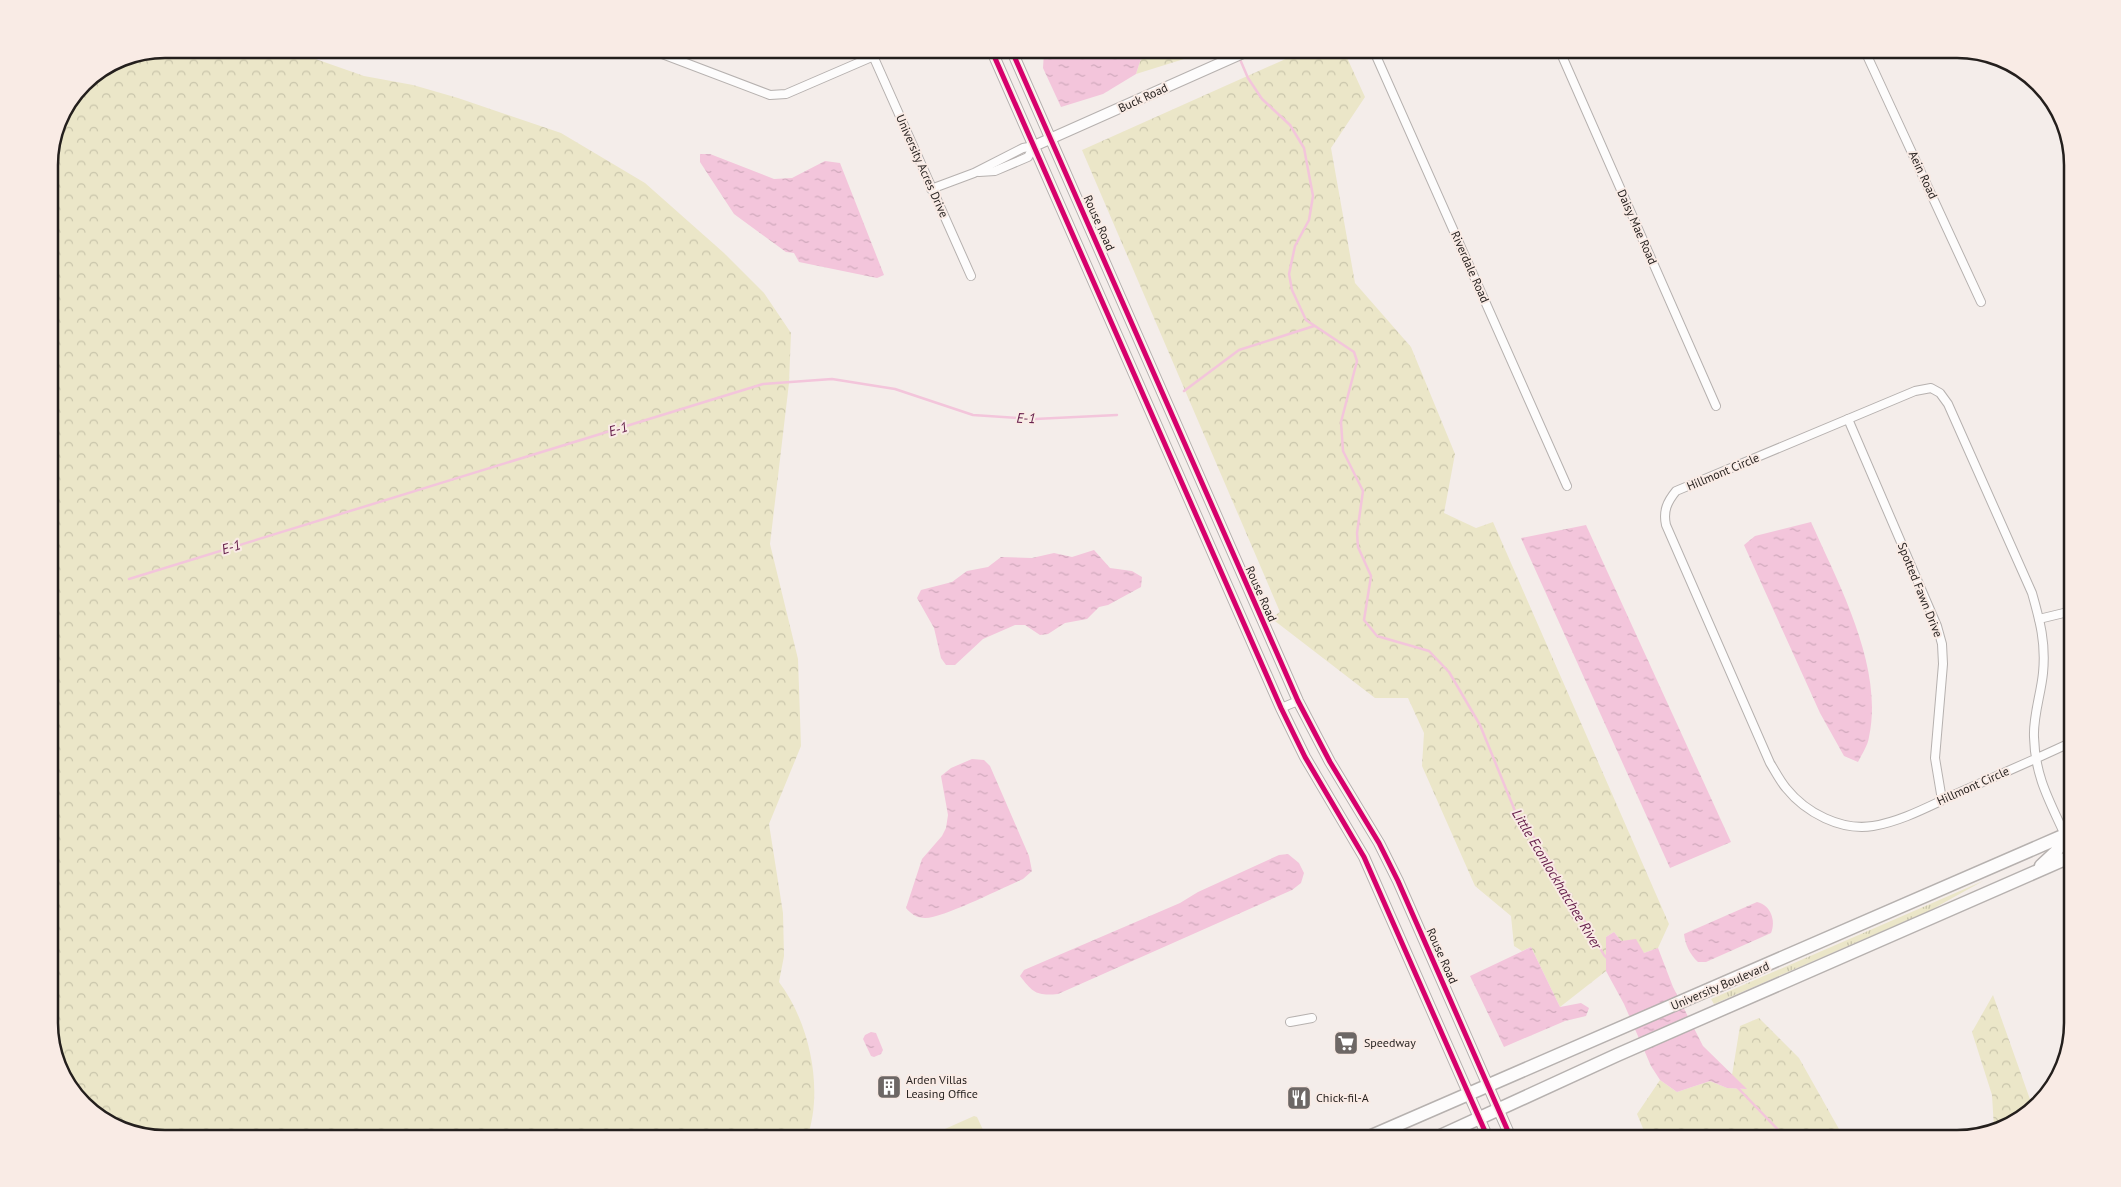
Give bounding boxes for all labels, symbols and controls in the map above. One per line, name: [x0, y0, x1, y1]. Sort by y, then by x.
street label: Buck Road: [1116, 80, 1170, 116]
street label: University Acres Drive: [893, 112, 952, 220]
street label: Aein Road: [1906, 148, 1941, 201]
street label: Daisy Mae Road: [1614, 187, 1661, 267]
street label: Rouse Road: [1081, 193, 1118, 253]
street label: Riverdale Road: [1448, 229, 1493, 305]
water label: E-1: [1016, 409, 1036, 427]
water label: E-1: [606, 418, 630, 440]
street label: Hillmont Circle: [1684, 450, 1761, 494]
water label: E-1: [219, 536, 243, 558]
street label: Spotted Fawn Drive: [1895, 540, 1946, 639]
street label: Rouse Road: [1243, 564, 1280, 624]
street label: Hillmont Circle: [1934, 763, 2011, 808]
water label: Little Econlockhatchee River: [1508, 806, 1607, 953]
street label: Rouse Road: [1424, 926, 1461, 986]
street label: University Boulevard: [1668, 958, 1771, 1013]
supermarket icon: Speedway: [1333, 1030, 1359, 1056]
place label: Speedway: [1364, 1035, 1416, 1050]
place label: Arden Villas Leasing Office: [906, 1072, 978, 1101]
building icon: Arden Villas Leasing Office: [876, 1074, 902, 1100]
restaurant icon: Chick-fil-A: [1286, 1085, 1312, 1111]
place label: Chick-fil-A: [1316, 1090, 1369, 1105]

